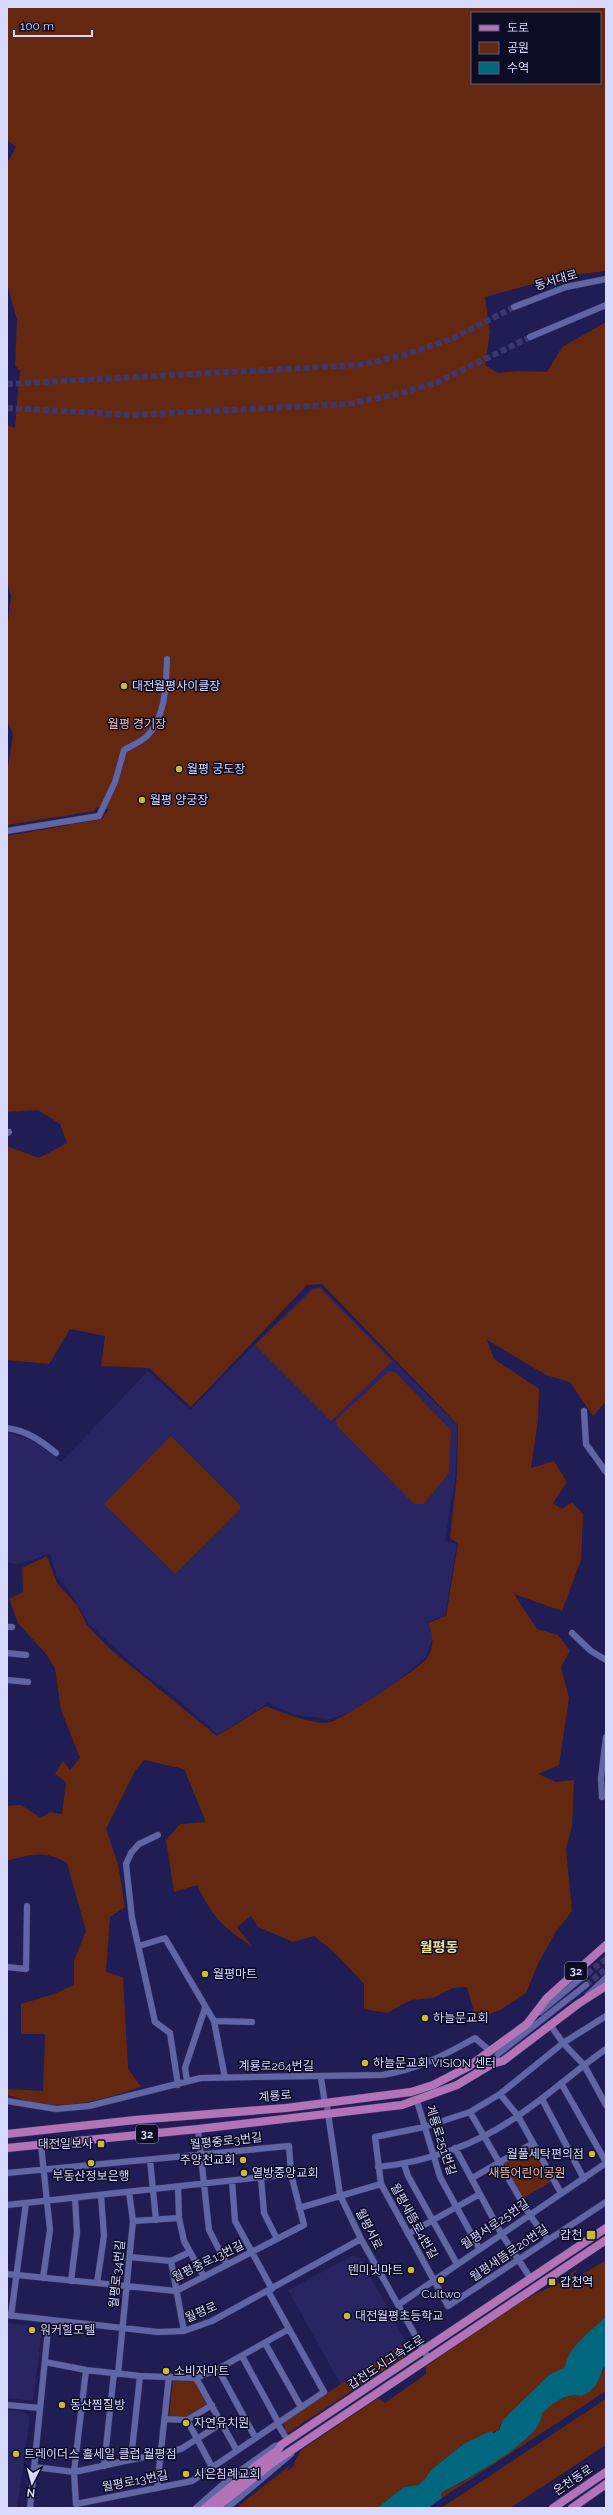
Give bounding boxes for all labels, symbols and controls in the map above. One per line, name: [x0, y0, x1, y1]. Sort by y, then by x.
scale bar: [14, 12, 92, 38]
legend: [471, 12, 601, 84]
text: 100 m: [20, 19, 54, 33]
text: 도로: [507, 21, 529, 35]
text: 공원: [507, 41, 529, 55]
text: 수역: [507, 61, 529, 75]
street label: 동서대로: [533, 267, 579, 293]
place label: 대전월평사이클장: [132, 679, 220, 693]
marker: 대전월평사이클장: [119, 681, 129, 691]
park label: 월평 경기장: [108, 717, 166, 731]
place label: 월평 궁도장: [187, 762, 245, 776]
marker: 월평 궁도장: [174, 764, 184, 774]
place label: 월평 양궁장: [150, 793, 208, 807]
marker: 월평 양궁장: [137, 795, 147, 805]
district label: 월평동: [420, 1939, 458, 1955]
road number: 32: [565, 1962, 587, 1980]
place label: 월평마트: [213, 1967, 257, 1981]
marker: 월평마트: [200, 1969, 210, 1979]
place label: 하늘문교회: [433, 2011, 488, 2025]
marker: 하늘문교회: [420, 2013, 430, 2023]
place label: 하늘문교회 VISION 센터: [373, 2056, 496, 2070]
marker: 하늘문교회 VISION 센터: [360, 2058, 370, 2068]
street label: 계룡로264번길: [238, 2059, 314, 2073]
street label: 계룡로: [258, 2088, 292, 2104]
street label: 계룡로251번길: [423, 2103, 459, 2177]
road number: 32: [136, 2125, 158, 2143]
street label: 월평중로3번길: [189, 2130, 263, 2152]
place label: 대전일보사: [38, 2137, 93, 2151]
marker: 대전일보사: [96, 2139, 106, 2149]
place label: 월풀세탁편의점: [507, 2147, 584, 2161]
marker: 월풀세탁편의점: [587, 2149, 597, 2159]
place label: 주양천교회: [180, 2153, 235, 2167]
marker: 주양천교회: [238, 2155, 248, 2165]
marker: 부동산정보은행: [86, 2158, 96, 2168]
place label: 열방중앙교회: [252, 2166, 318, 2180]
park label: 새뜸어린이공원: [488, 2166, 566, 2180]
marker: 열방중앙교회: [239, 2168, 249, 2178]
place label: 부동산정보은행: [52, 2169, 130, 2183]
street label: 월평새뜸로4번길: [388, 2181, 440, 2261]
street label: 월평서로25번길: [458, 2196, 532, 2252]
street label: 월평서로: [353, 2206, 385, 2252]
street label: 월평새뜸로20번길: [467, 2222, 551, 2284]
place label: 갑천: [560, 2228, 582, 2242]
marker: 갑천: [585, 2229, 597, 2241]
street label: 월평중로13번길: [170, 2238, 246, 2284]
street label: 월평로34번길: [106, 2239, 128, 2309]
place label: 텐미닛마트: [348, 2263, 403, 2277]
marker: 텐미닛마트: [406, 2265, 416, 2275]
marker: Cultwo: [436, 2275, 446, 2285]
place label: 갑천역: [560, 2275, 593, 2289]
marker: 갑천역: [547, 2277, 557, 2287]
place label: Cultwo: [421, 2287, 461, 2301]
street label: 월평로: [183, 2299, 219, 2325]
place label: 대전월평초등학교: [355, 2309, 443, 2323]
marker: 대전월평초등학교: [342, 2311, 352, 2321]
place label: 워커힐모텔: [40, 2323, 95, 2337]
marker: 워커힐모텔: [27, 2325, 37, 2335]
street label: 갑천도시고속도로: [345, 2332, 427, 2392]
place label: 소비자마트: [174, 2364, 229, 2378]
marker: 소비자마트: [161, 2366, 171, 2376]
place label: 동산찜질방: [70, 2398, 125, 2412]
marker: 동산찜질방: [57, 2400, 67, 2410]
place label: 자연유치원: [194, 2416, 249, 2430]
marker: 자연유치원: [181, 2418, 191, 2428]
place label: 트레이더스 홀세일 클럽 월평점: [24, 2447, 177, 2461]
marker: 트레이더스 홀세일 클럽 월평점: [11, 2449, 21, 2459]
street label: 온천동로: [551, 2462, 595, 2498]
north arrow: [12, 2463, 52, 2503]
place label: 시은침례교회: [194, 2467, 260, 2481]
street label: 월평로13번길: [101, 2468, 169, 2494]
marker: 시은침례교회: [181, 2469, 191, 2479]
text: N: [26, 2486, 36, 2499]

